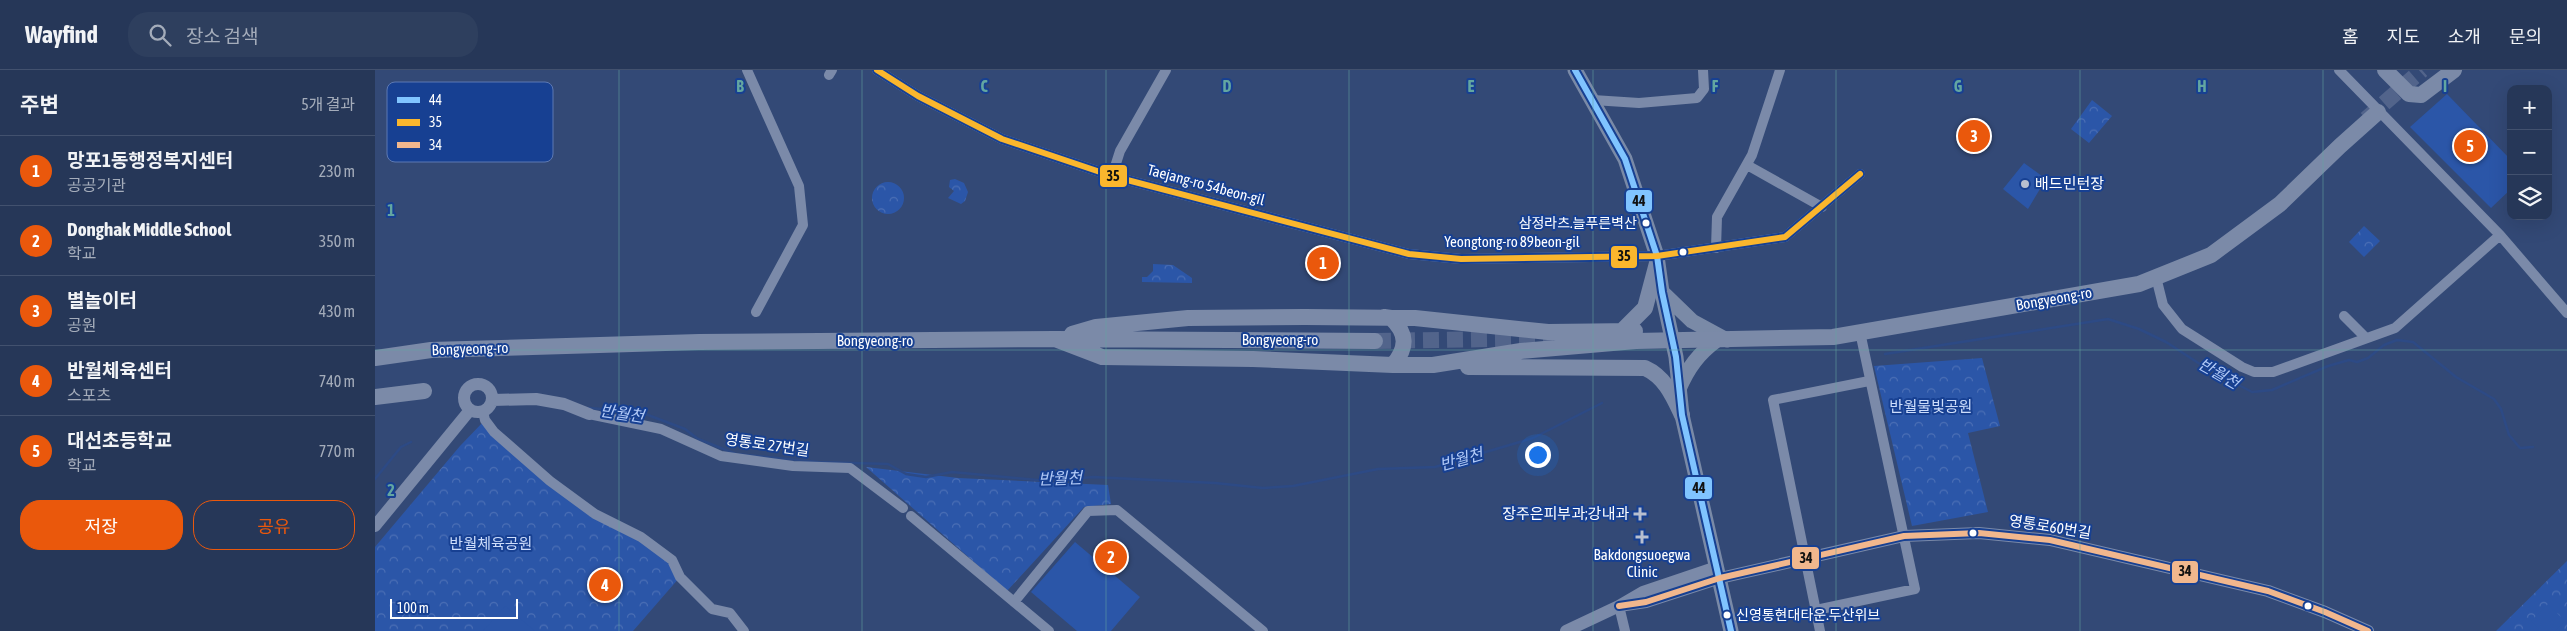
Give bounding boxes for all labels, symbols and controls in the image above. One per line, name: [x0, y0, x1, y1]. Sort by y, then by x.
search box: [128, 12, 478, 57]
text: Wayfind: [25, 21, 98, 48]
icon: search: [146, 21, 174, 49]
text: 장소 검색: [186, 25, 258, 47]
text: 홈: [2342, 26, 2359, 47]
text: 지도: [2387, 26, 2420, 47]
text: 소개: [2448, 26, 2481, 47]
text: 문의: [2509, 26, 2542, 47]
text: B: [736, 77, 744, 95]
text: C: [980, 77, 988, 95]
text: D: [1223, 77, 1232, 95]
text: E: [1468, 77, 1475, 95]
text: F: [1712, 77, 1719, 95]
text: G: [1954, 77, 1963, 95]
text: H: [2197, 77, 2207, 95]
text: I: [2443, 77, 2447, 95]
legend: [387, 82, 553, 162]
map controls: [2507, 85, 2552, 220]
button: +: [2507, 85, 2552, 130]
text: 주변: [20, 92, 59, 116]
text: 44: [429, 92, 443, 108]
text: 5개 결과: [301, 95, 355, 113]
text: 35: [429, 114, 442, 130]
pin: 3: [1958, 117, 1990, 155]
pin: 5: [2454, 127, 2486, 165]
button: −: [2507, 130, 2552, 175]
text: 34: [429, 137, 443, 153]
text: 망포1동행정복지센터: [67, 149, 233, 171]
street label: Taejang-ro 54beon-gil: [1146, 161, 1267, 208]
text: 1: [32, 162, 40, 180]
text: 230 m: [319, 162, 355, 180]
line badge: 35: [1099, 164, 1128, 188]
text: 35: [1106, 168, 1120, 184]
place label: 배드민턴장: [2035, 175, 2104, 192]
button: layers: [2507, 175, 2552, 220]
text: 공공기관: [67, 176, 126, 194]
marker: 배드민턴장: [2019, 178, 2031, 190]
line badge: 44: [1625, 189, 1653, 213]
text: 44: [1631, 193, 1646, 209]
text: 1: [387, 201, 395, 219]
place label: 삼정라츠.늘푸른벽산: [1519, 215, 1637, 231]
text: Donghak Middle School: [67, 218, 231, 240]
marker: 삼정라츠.늘푸른벽산: [1641, 218, 1651, 228]
text: 2: [32, 232, 40, 250]
text: 350 m: [319, 232, 355, 250]
street label: Yeongtong-ro 89beon-gil: [1444, 233, 1580, 250]
text: 학교: [67, 244, 96, 262]
pin: 1: [1307, 244, 1339, 282]
line badge: 35: [1610, 245, 1638, 269]
unlabelled marker: [1678, 247, 1688, 257]
text: 35: [1617, 248, 1631, 264]
street label: Bongyeong-ro: [2015, 283, 2093, 314]
text: 별놀이터: [67, 289, 137, 311]
text: 3: [32, 302, 40, 320]
text: 430 m: [319, 302, 355, 320]
text: 공원: [67, 316, 96, 334]
street label: Bongyeong-ro: [1242, 331, 1318, 348]
street label: Bongyeong-ro: [837, 332, 913, 349]
street label: Bongyeong-ro: [431, 339, 509, 358]
water label: 반월천: [2195, 354, 2245, 393]
text: 반월체육센터: [67, 359, 172, 381]
text: 4: [32, 372, 40, 390]
text: 740 m: [319, 372, 355, 390]
text: 스포츠: [67, 386, 111, 404]
park label: 반월물빛공원: [1890, 398, 1972, 415]
water label: 반월천: [599, 401, 647, 425]
text: 대선초등학교: [67, 429, 172, 451]
street label: 영통로 27번길: [724, 430, 810, 459]
text: 5: [32, 442, 40, 460]
text: 770 m: [319, 442, 355, 460]
your location: [1525, 442, 1551, 468]
water label: 반월천: [1437, 444, 1487, 474]
text: 학교: [67, 456, 96, 474]
water label: 반월천: [1038, 468, 1085, 488]
line badge: 44: [1684, 476, 1713, 500]
text: 44: [1691, 480, 1706, 496]
text: 2: [387, 481, 395, 499]
button: 저장: [20, 500, 183, 550]
button: 공유: [193, 500, 355, 550]
place label: 장주은피부과;강내과: [1502, 505, 1629, 522]
marker: 장주은피부과;강내과: [1633, 507, 1647, 521]
street label: 영통로60번길: [2008, 512, 2092, 541]
unlabelled marker: [1968, 528, 1978, 538]
marker: Bakdongsuoegwa Clinic: [1635, 530, 1649, 544]
park label: 반월체육공원: [450, 535, 532, 552]
pin: 2: [1095, 538, 1127, 576]
place label: Bakdongsuoegwa Clinic: [1594, 546, 1690, 580]
line badge: 34: [1791, 546, 1820, 570]
text: 34: [1799, 550, 1813, 566]
line badge: 34: [2171, 560, 2199, 584]
text: 34: [2178, 563, 2192, 579]
pin: 4: [589, 566, 621, 604]
scale bar: [390, 596, 517, 619]
text: 100 m: [397, 600, 429, 616]
unlabelled marker: [2303, 601, 2313, 611]
place label: 신영통현대타운.두산위브: [1736, 607, 1880, 623]
marker: 신영통현대타운.두산위브: [1722, 610, 1732, 620]

